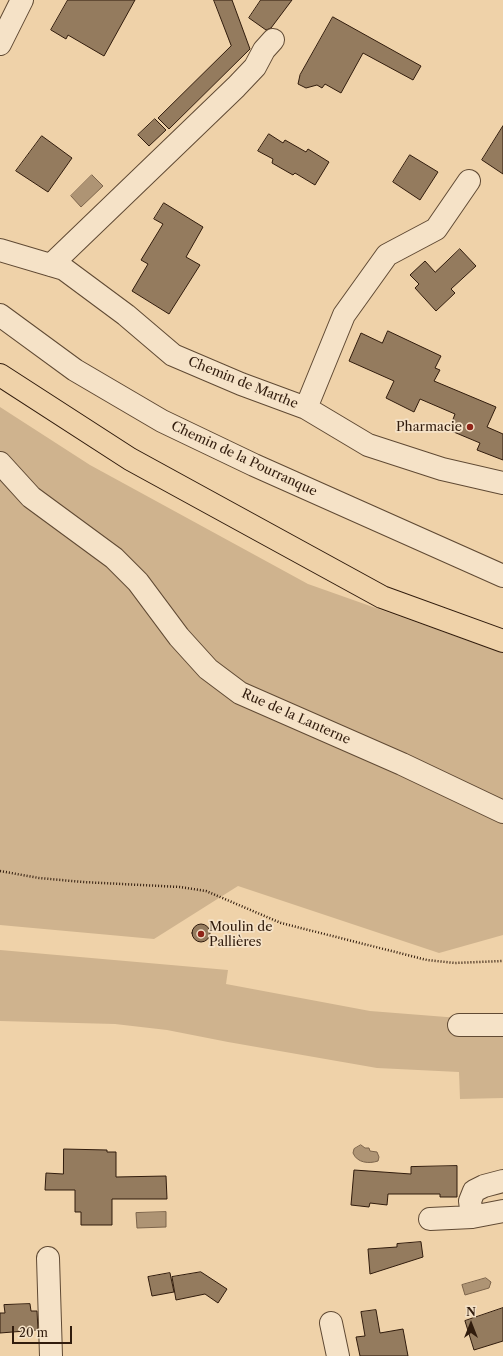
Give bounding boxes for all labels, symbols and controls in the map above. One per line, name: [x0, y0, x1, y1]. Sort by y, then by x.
street label: Chemin de Marthe: [186, 354, 300, 412]
street label: Chemin de la Pourranque: [169, 418, 319, 500]
place label: Pharmacie: [396, 419, 462, 435]
marker: Pharmacie: [465, 422, 475, 432]
street label: Rue de la Lanterne: [239, 686, 353, 748]
place label: Moulin de Pallières: [209, 919, 272, 950]
marker: Moulin de Pallières: [196, 929, 206, 939]
north arrow: [451, 1304, 491, 1344]
text: N: [466, 1305, 476, 1319]
scale bar: [14, 1318, 74, 1344]
text: 20 m: [19, 1325, 48, 1340]

